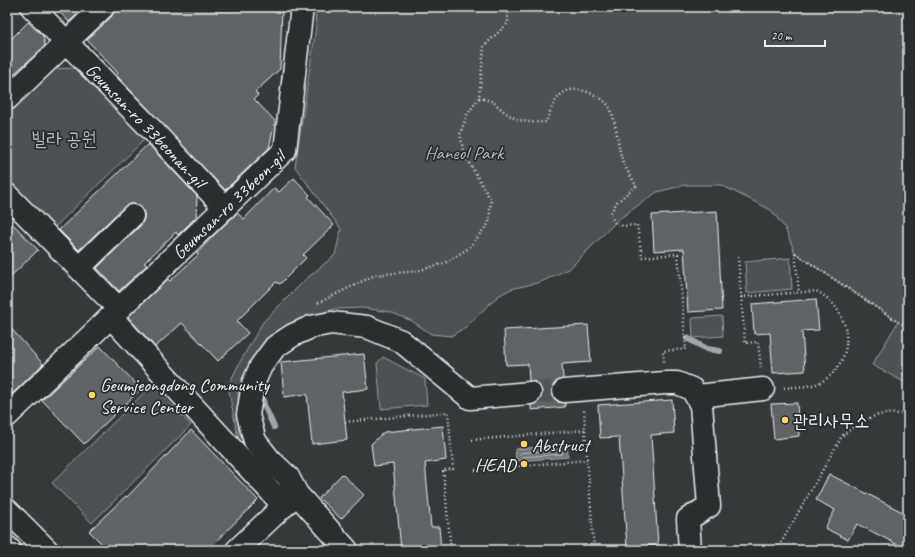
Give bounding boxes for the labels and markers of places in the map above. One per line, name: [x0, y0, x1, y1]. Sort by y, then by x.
place label: Geumjeongdong Community Service Center: [100, 373, 271, 419]
marker: Geumjeongdong Community Service Center: [87, 390, 97, 400]
place label: 관리사무소: [793, 409, 869, 433]
marker: 관리사무소: [780, 415, 790, 425]
place label: Abstruct: [532, 433, 592, 457]
marker: Abstruct: [519, 439, 529, 449]
place label: HEAD: [475, 453, 518, 477]
marker: HEAD: [519, 459, 529, 469]

